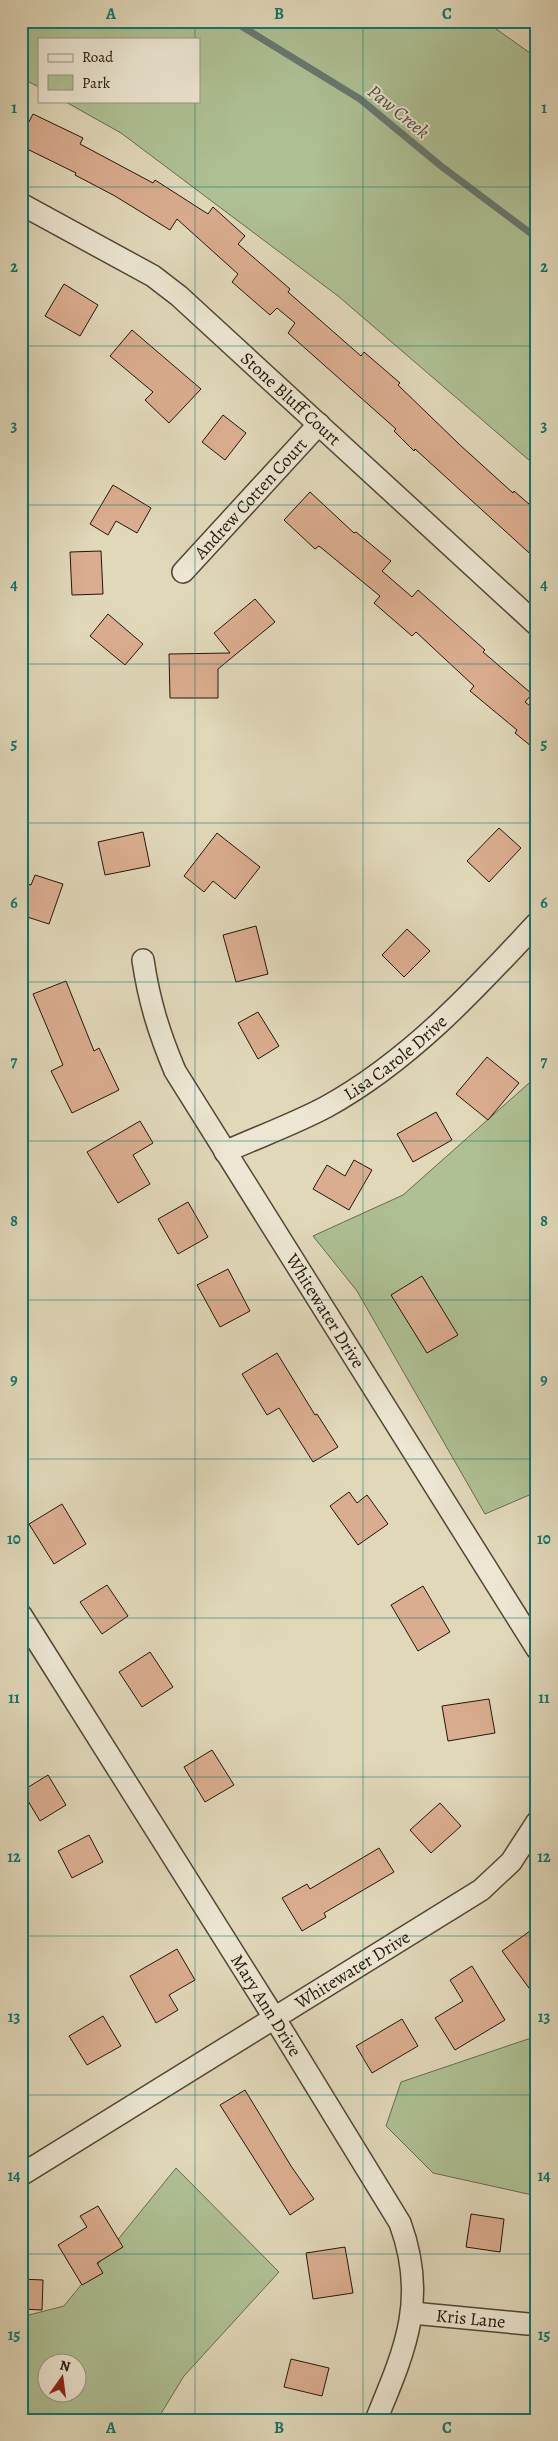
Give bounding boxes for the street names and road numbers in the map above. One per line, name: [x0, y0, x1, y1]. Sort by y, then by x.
street label: Stone Bluff Court: [235, 346, 346, 451]
street label: Andrew Cotten Court: [188, 433, 313, 565]
street label: Lisa Carole Drive: [339, 1010, 452, 1106]
street label: Whitewater Drive: [280, 1248, 370, 1373]
street label: Whitewater Drive: [290, 1925, 415, 2015]
street label: Mary Ann Drive: [225, 1950, 307, 2061]
street label: Kris Lane: [435, 2303, 507, 2334]

